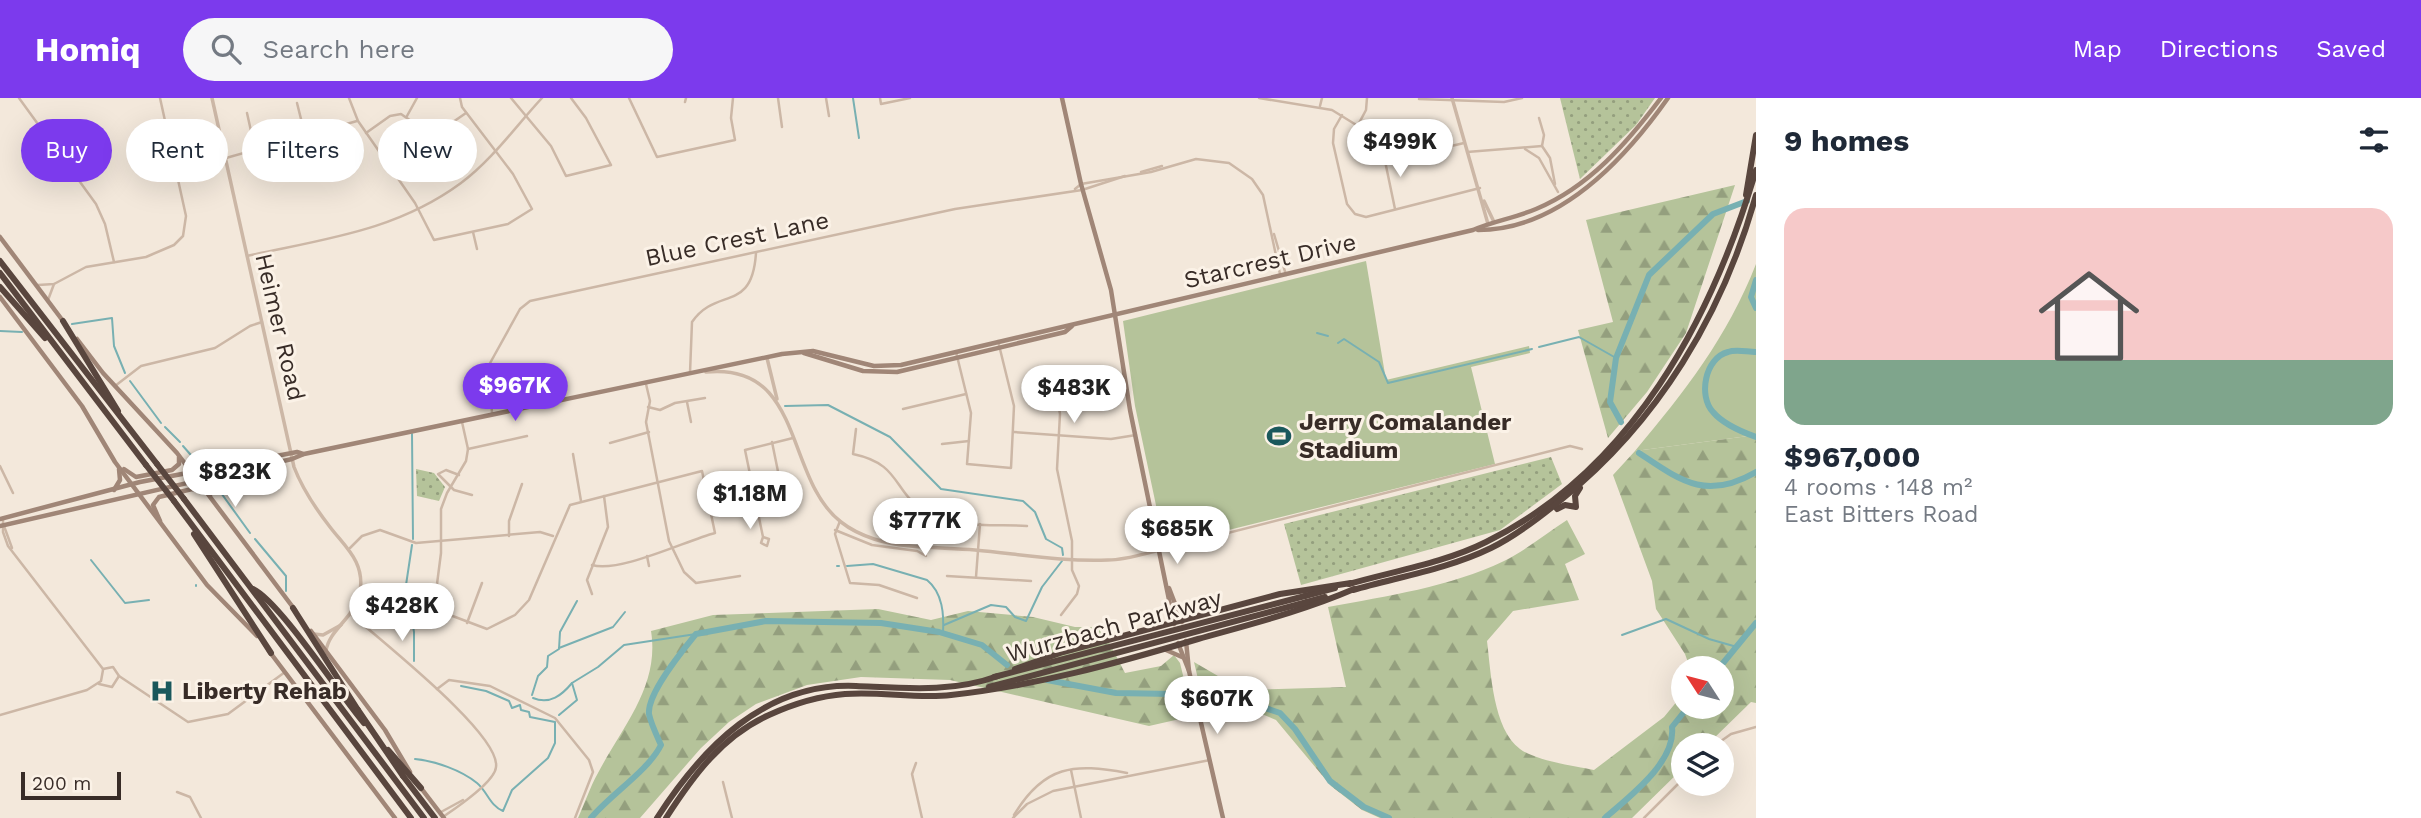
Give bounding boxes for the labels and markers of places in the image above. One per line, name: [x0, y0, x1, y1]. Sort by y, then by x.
pin: $499K: [1351, 120, 1449, 179]
pin: $967K: [466, 364, 564, 423]
pin: $483K: [1025, 366, 1123, 425]
place label: Jerry Comalander Stadium: [1299, 408, 1512, 464]
sports icon: Jerry Comalander Stadium: [1265, 422, 1293, 450]
pin: $823K: [186, 450, 284, 509]
pin: $1.18M: [693, 472, 807, 531]
pin: $777K: [876, 498, 974, 558]
pin: $685K: [1128, 506, 1226, 566]
pin: $428K: [353, 584, 451, 643]
pin: $607K: [1168, 676, 1266, 736]
hospital icon: Liberty Rehab: [148, 677, 176, 705]
place label: Liberty Rehab: [182, 677, 347, 705]

